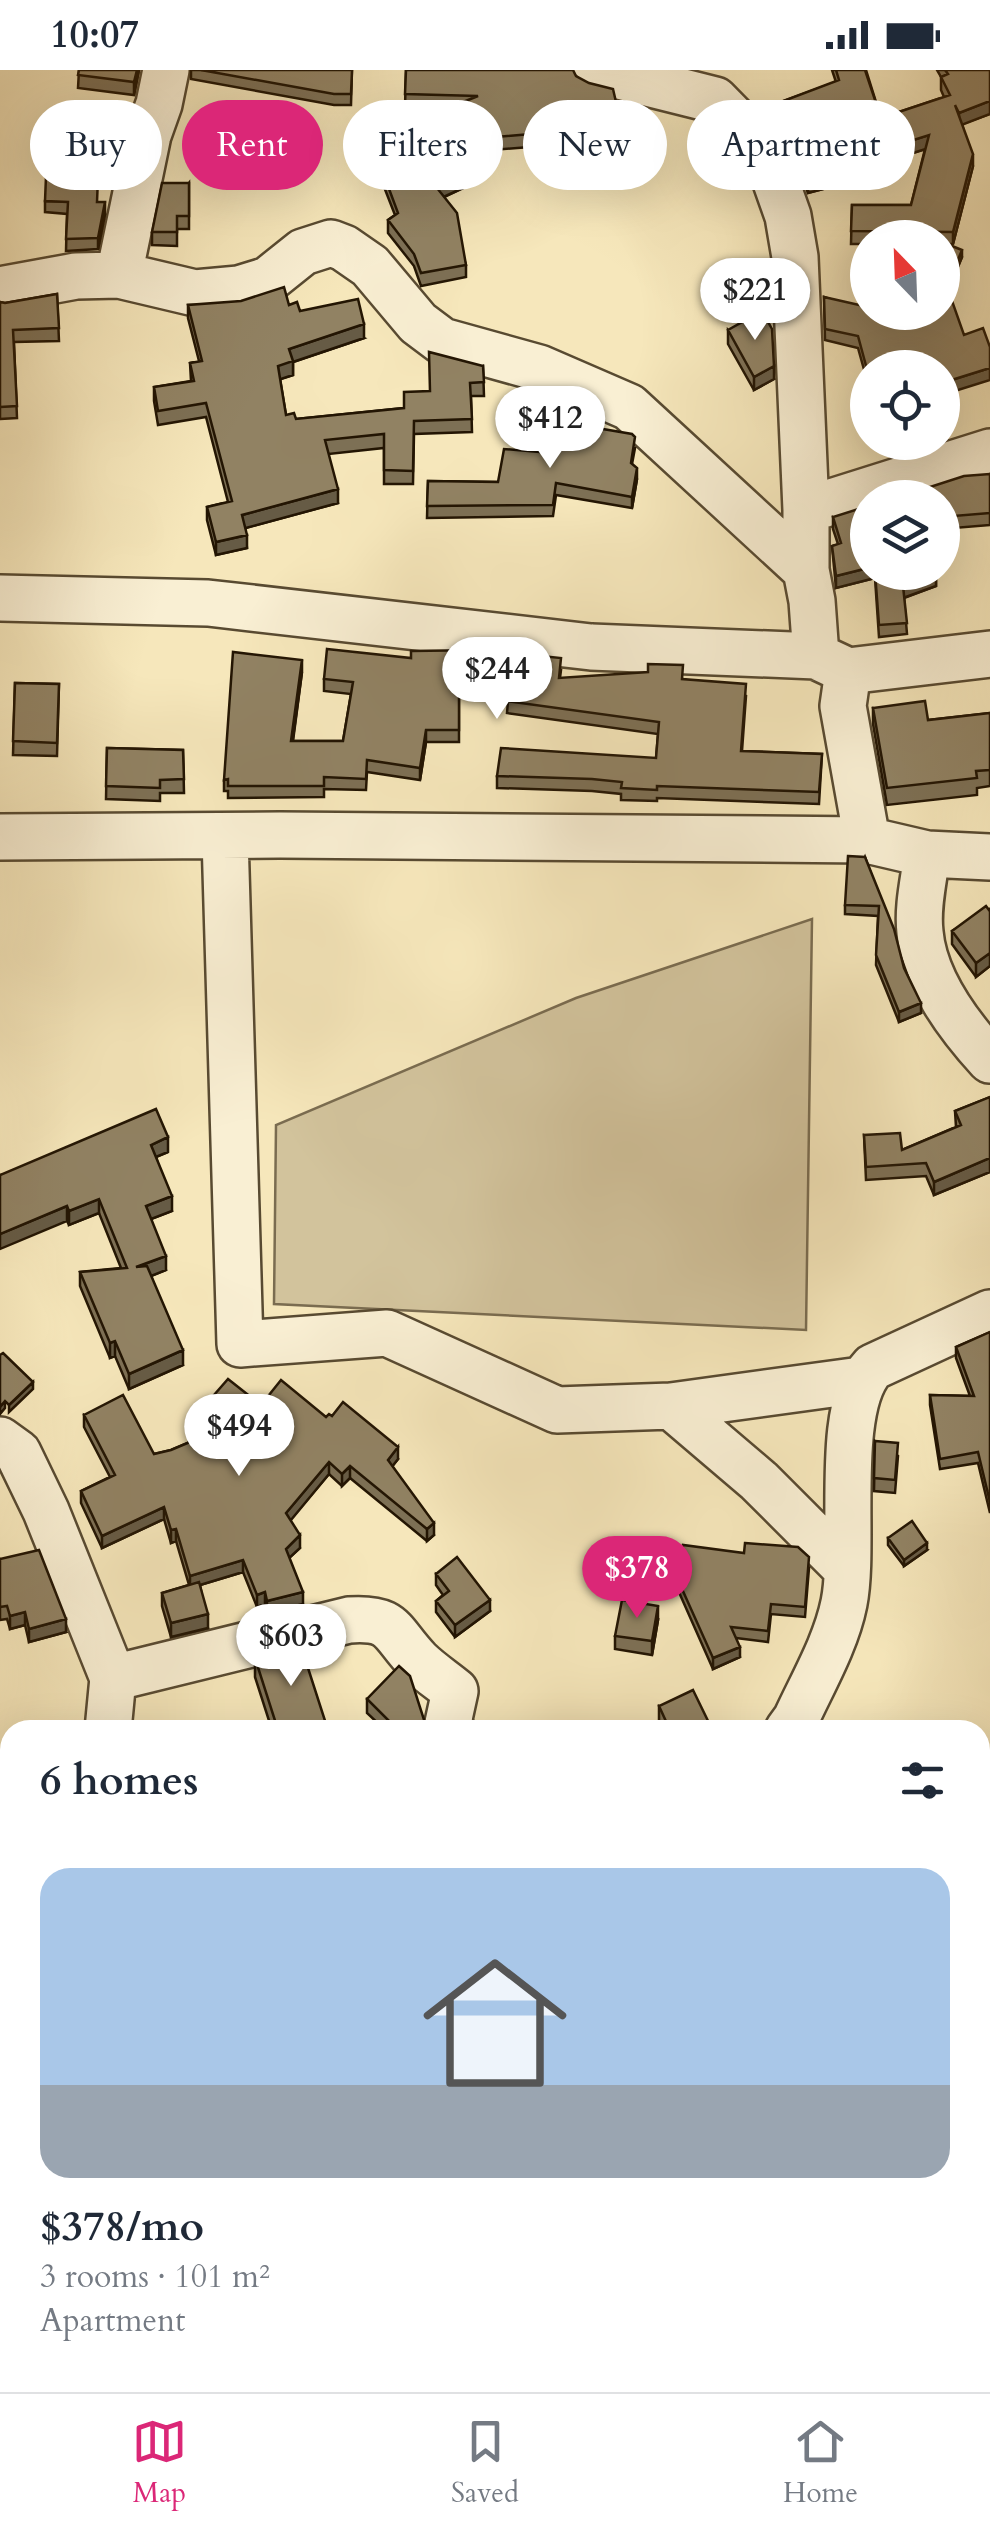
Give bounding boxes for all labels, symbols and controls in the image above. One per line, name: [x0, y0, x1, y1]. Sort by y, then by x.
text: 10:07: [50, 9, 139, 61]
chip: Buy: [30, 100, 162, 190]
chip: Rent: [182, 100, 323, 190]
chip: Filters: [343, 100, 503, 190]
chip: New: [523, 100, 667, 190]
chip: Apartment: [687, 100, 915, 190]
north arrow: [850, 220, 960, 330]
map controls: [850, 220, 960, 590]
pin: $221: [696, 258, 814, 343]
text: $221: [722, 268, 788, 312]
button: locate: [850, 350, 960, 460]
pin: $412: [491, 386, 609, 471]
text: $412: [517, 396, 583, 440]
button: layers: [850, 480, 960, 590]
pin: $244: [438, 637, 556, 722]
text: $244: [464, 647, 530, 691]
pin: $494: [180, 1394, 298, 1479]
text: $494: [206, 1404, 272, 1448]
pin: $378: [578, 1536, 696, 1621]
text: $378: [604, 1546, 670, 1590]
pin: $603: [232, 1604, 350, 1689]
text: $603: [258, 1614, 324, 1658]
text: 6 homes: [40, 1752, 198, 1809]
icon: filters: [895, 1753, 950, 1808]
icon: home: [405, 1933, 585, 2113]
text: $378/mo: [40, 2198, 204, 2255]
text: 3 rooms · 101 m²: [40, 2255, 270, 2299]
text: Apartment: [40, 2299, 185, 2343]
tab: Map: [132, 2414, 187, 2512]
tab: Saved: [451, 2414, 519, 2512]
tab: Home: [783, 2414, 858, 2512]

